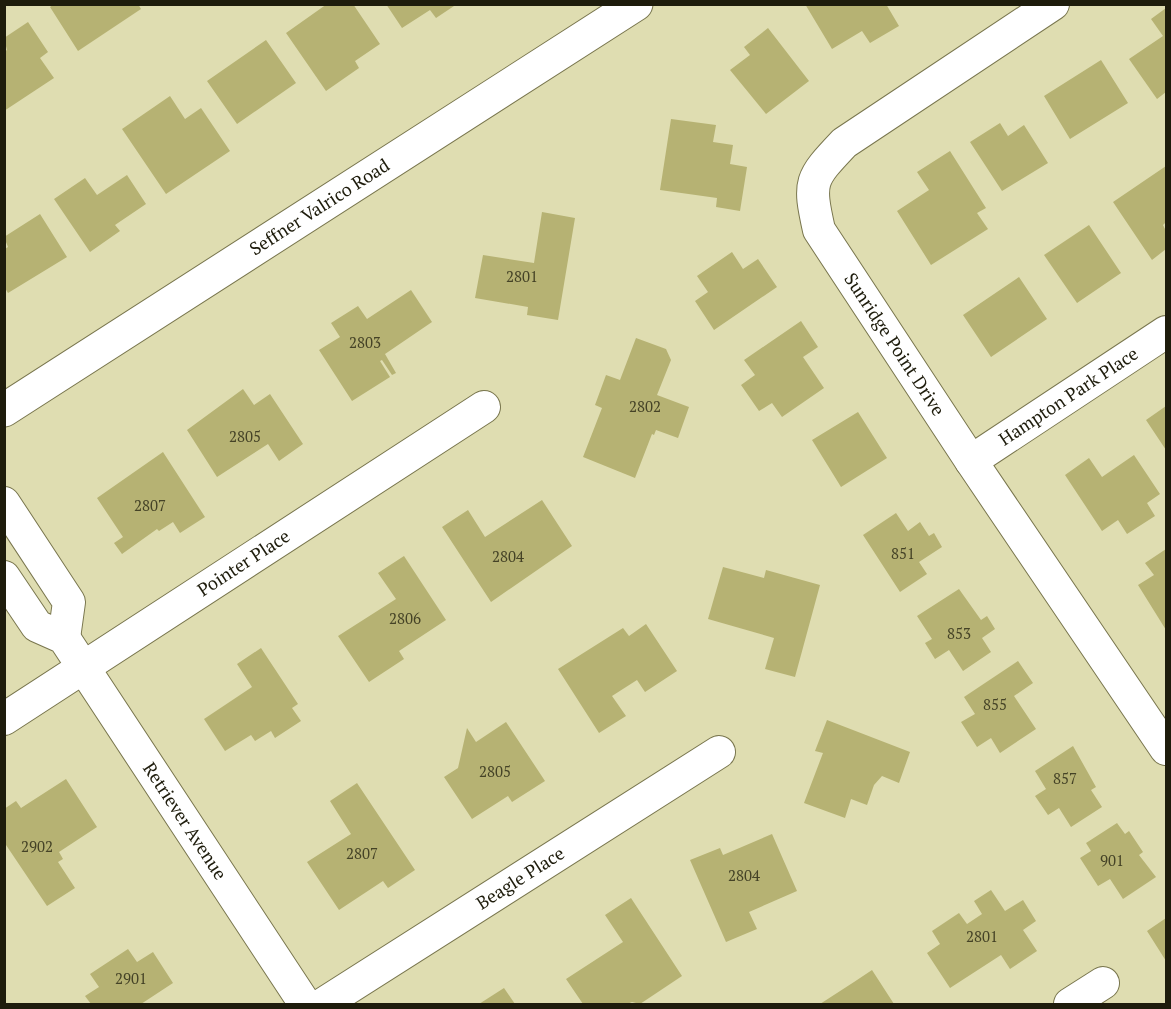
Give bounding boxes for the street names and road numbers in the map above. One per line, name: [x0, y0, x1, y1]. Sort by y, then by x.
street label: Seffner Valrico Road: [244, 153, 394, 260]
street label: Sunridge Point Drive: [839, 268, 951, 420]
street label: Hampton Park Place: [994, 341, 1142, 450]
street label: Pointer Place: [192, 523, 294, 601]
street label: Retriever Avenue: [138, 757, 233, 884]
street label: Beagle Place: [471, 841, 568, 914]

